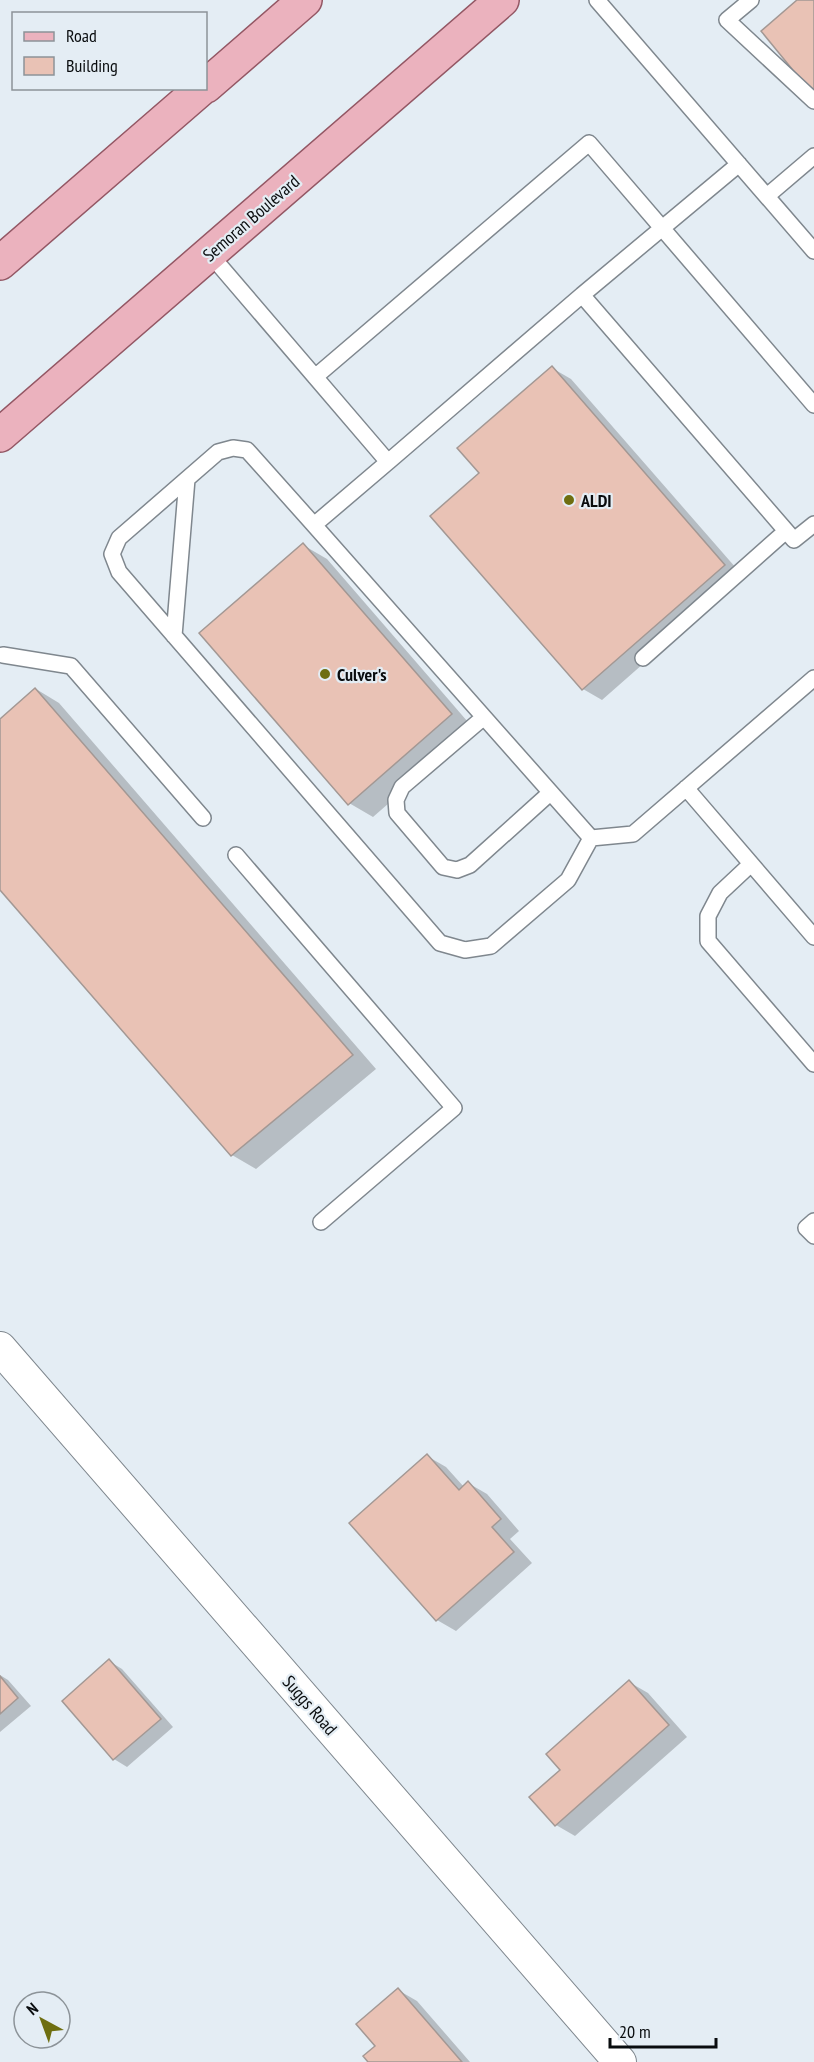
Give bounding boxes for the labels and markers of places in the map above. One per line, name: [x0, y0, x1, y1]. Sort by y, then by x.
place label: ALDI: [580, 489, 612, 512]
marker: ALDI: [562, 493, 576, 507]
place label: Culver's: [337, 663, 387, 686]
marker: Culver's: [318, 667, 332, 681]

